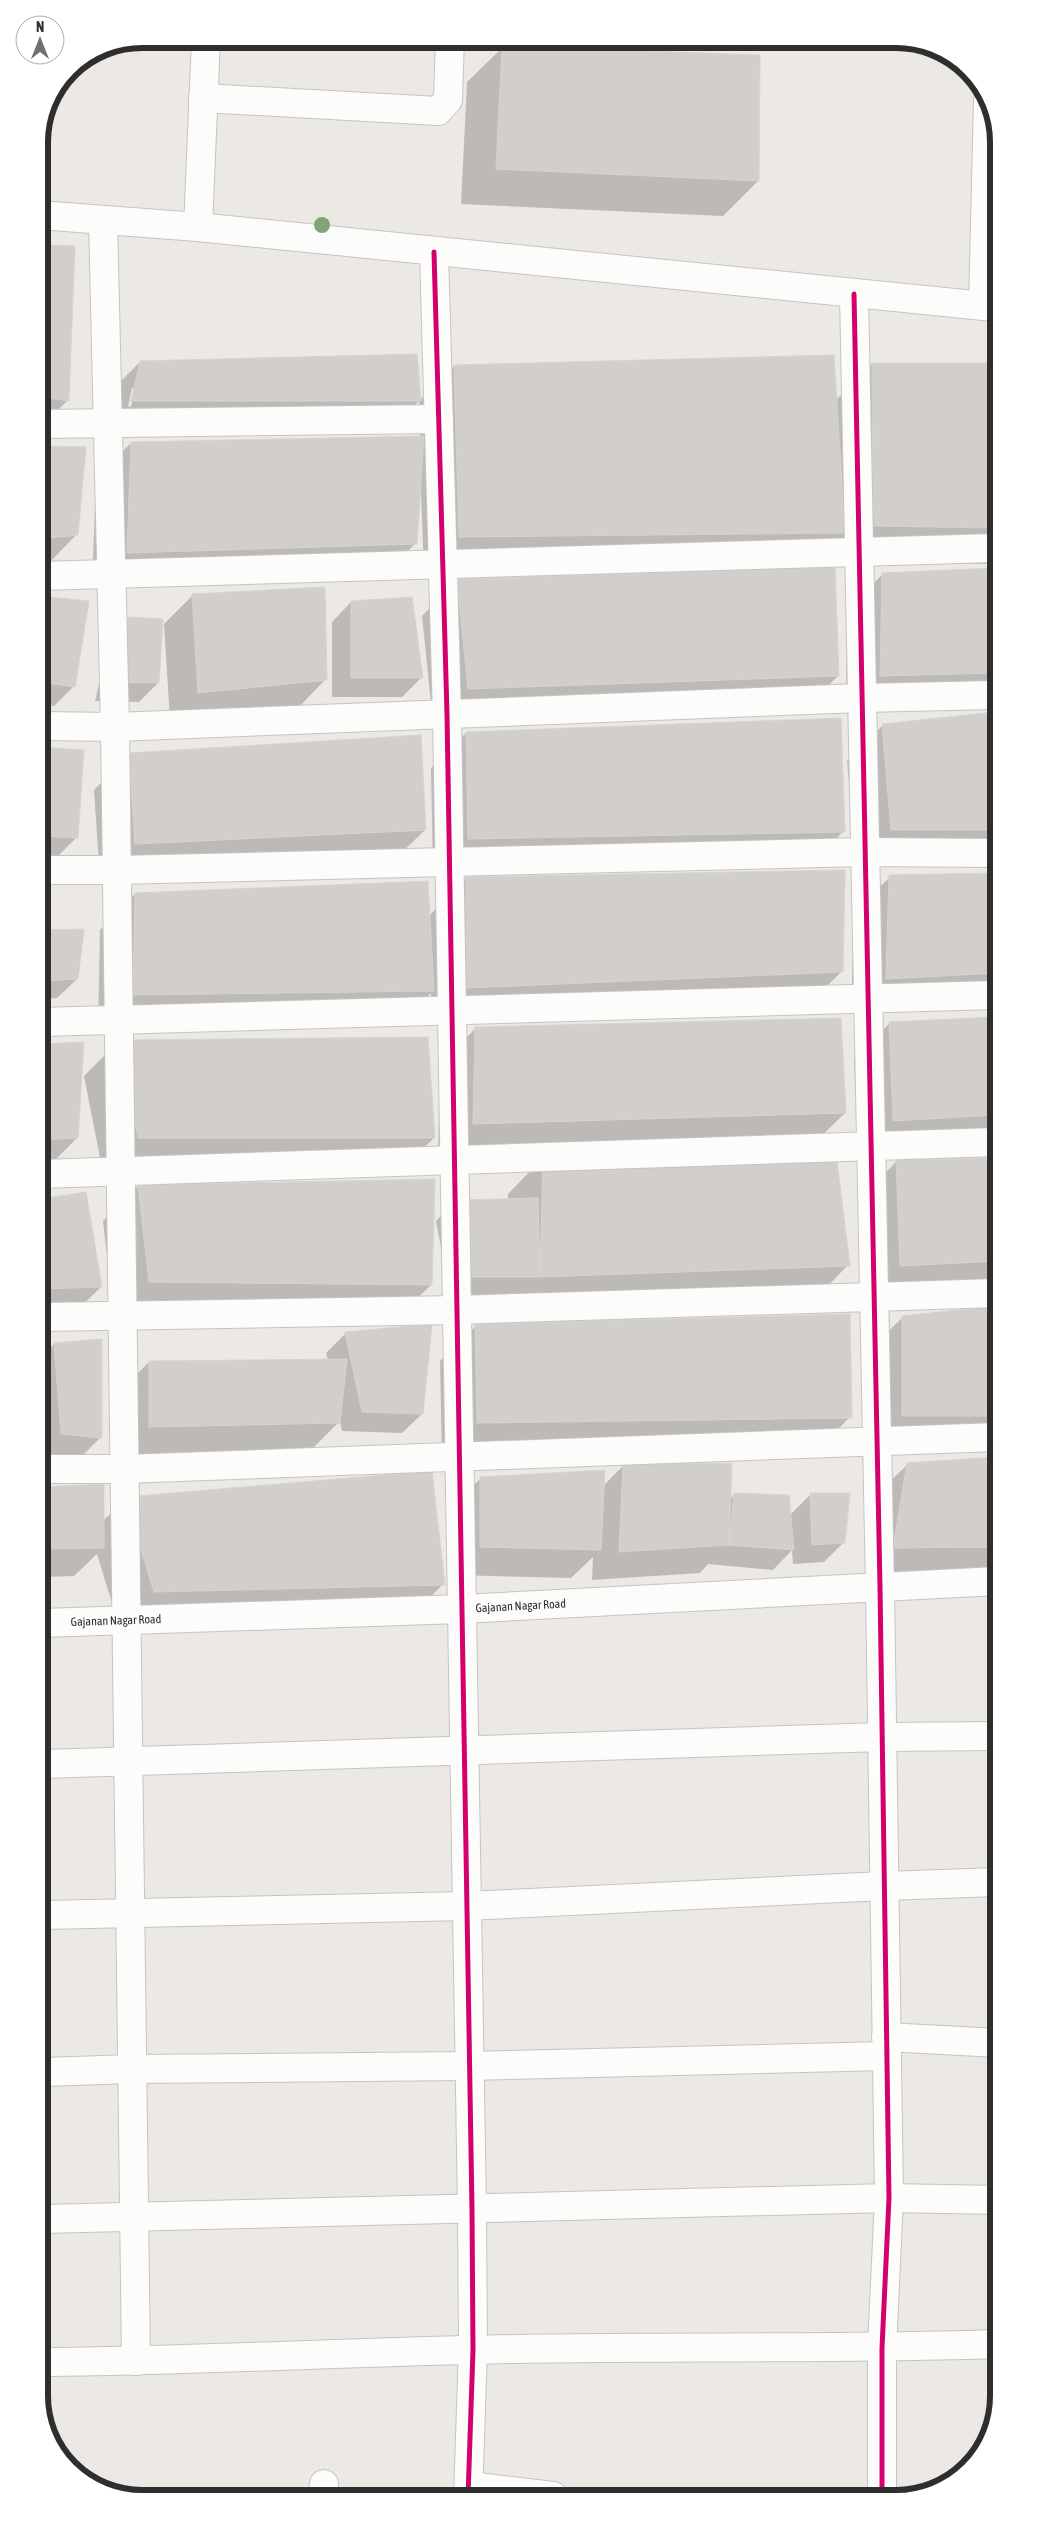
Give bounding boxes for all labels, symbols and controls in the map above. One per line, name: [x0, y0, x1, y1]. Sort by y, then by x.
north arrow: [15, 15, 65, 65]
text: N: [36, 19, 44, 35]
street label: Gajanan Nagar Road: [475, 1597, 566, 1615]
street label: Gajanan Nagar Road: [70, 1612, 161, 1629]

